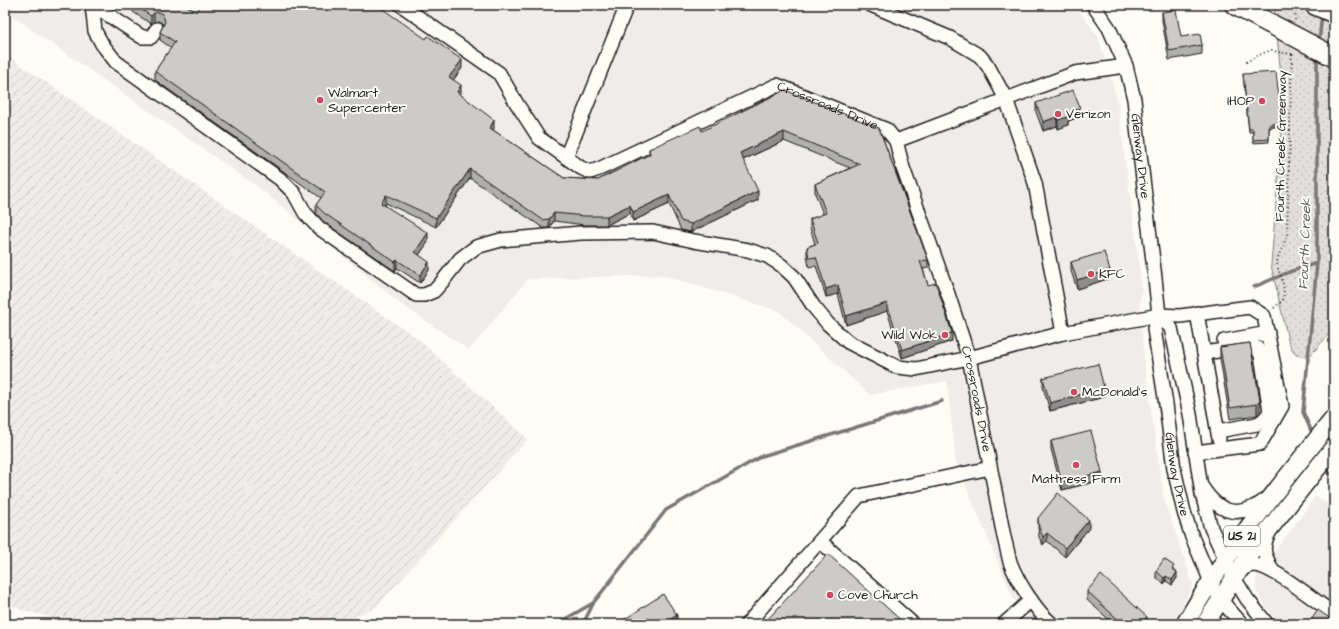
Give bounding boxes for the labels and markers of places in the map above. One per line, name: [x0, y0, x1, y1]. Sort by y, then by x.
place label: Walmart Supercenter: [328, 84, 406, 117]
place label: IHOP: [1227, 92, 1255, 110]
marker: Walmart Supercenter: [315, 95, 325, 105]
marker: IHOP: [1257, 96, 1267, 106]
place label: Verizon: [1066, 105, 1111, 123]
marker: Verizon: [1053, 109, 1063, 119]
place label: KFC: [1099, 265, 1125, 283]
marker: KFC: [1086, 269, 1096, 279]
place label: Wild Wok: [881, 326, 937, 344]
marker: Wild Wok: [940, 330, 950, 340]
place label: McDonald's: [1082, 383, 1148, 401]
marker: McDonald's: [1069, 387, 1079, 397]
marker: Mattress Firm: [1071, 460, 1081, 470]
place label: Mattress Firm: [1032, 470, 1121, 488]
place label: Cove Church: [838, 586, 918, 604]
marker: Cove Church: [825, 590, 835, 600]

